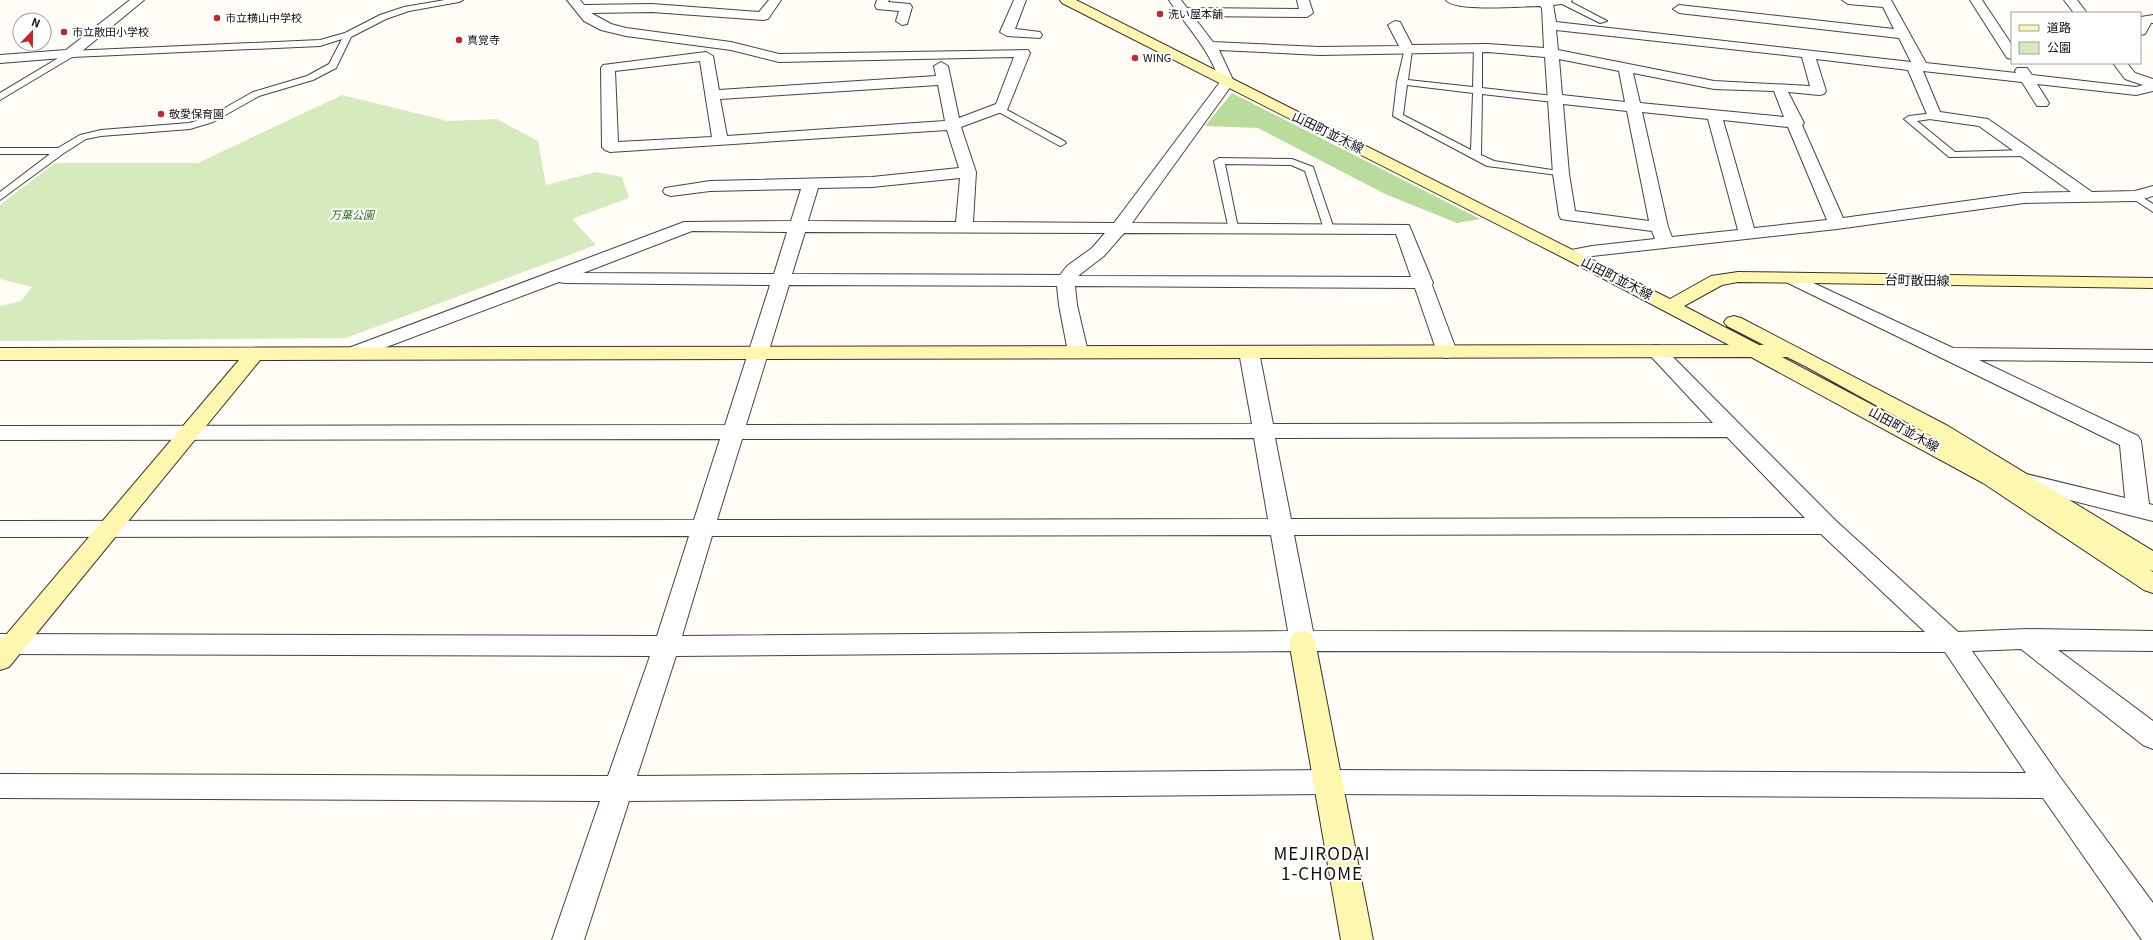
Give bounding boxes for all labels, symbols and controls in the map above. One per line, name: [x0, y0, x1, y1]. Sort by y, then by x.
place label: 洗い屋本舗: [1168, 5, 1223, 21]
place label: 市立横山中学校: [225, 9, 302, 25]
marker: 洗い屋本舗: [1155, 9, 1165, 19]
north arrow: [12, 12, 52, 52]
legend: [2011, 12, 2141, 64]
text: N: [29, 13, 43, 31]
marker: 市立横山中学校: [212, 13, 222, 23]
text: 道路: [2047, 18, 2071, 35]
place label: 市立散田小学校: [72, 23, 149, 39]
marker: 市立散田小学校: [59, 27, 69, 37]
place label: 真覚寺: [467, 31, 500, 47]
marker: 真覚寺: [454, 35, 464, 45]
text: 公園: [2047, 38, 2071, 55]
place label: WING: [1143, 49, 1171, 65]
marker: WING: [1130, 53, 1140, 63]
place label: 敬愛保育園: [169, 105, 224, 121]
street label: 山田町並木線: [1289, 106, 1367, 157]
marker: 敬愛保育園: [156, 109, 166, 119]
park label: 万葉公園: [330, 206, 376, 222]
street label: 山田町並木線: [1578, 251, 1656, 304]
street label: 台町散田線: [1884, 269, 1950, 290]
street label: 山田町並木線: [1866, 401, 1943, 456]
district label: MEJIRODAI 1-CHOME: [1273, 840, 1371, 885]

